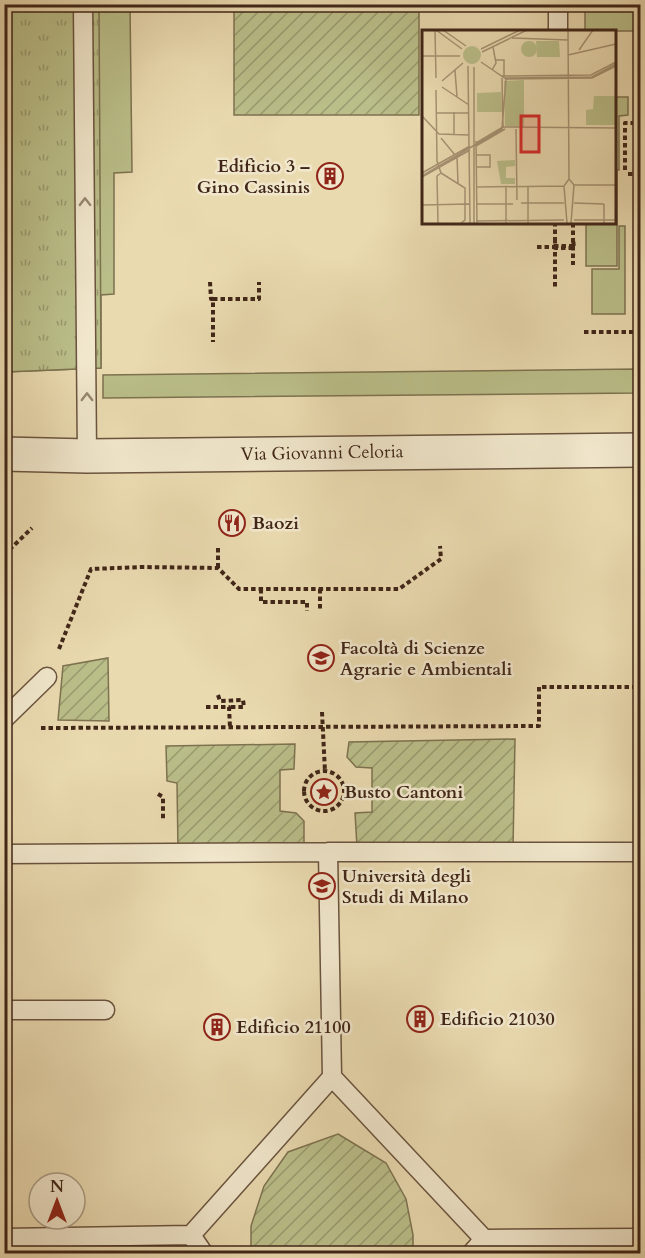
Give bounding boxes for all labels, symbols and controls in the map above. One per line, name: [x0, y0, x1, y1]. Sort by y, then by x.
inset map: [422, 30, 615, 224]
place label: Edificio 3 – Gino Cassinis: [197, 154, 310, 200]
building icon: Edificio 3 – Gino Cassinis: [315, 161, 345, 191]
one-way arrow: [79, 198, 91, 207]
one-way arrow: [81, 393, 93, 402]
street label: Via Giovanni Celoria: [240, 439, 404, 467]
restaurant icon: Baozi: [217, 508, 247, 538]
place label: Baozi: [252, 511, 299, 536]
place label: Facoltà di Scienze Agrarie e Ambientali: [340, 636, 513, 682]
school or university icon: Facoltà di Scienze Agrarie e Ambientali: [306, 643, 336, 673]
place icon: Busto Cantoni: [309, 777, 339, 807]
place label: Busto Cantoni: [344, 780, 463, 805]
place label: Università degli Studi di Milano: [342, 864, 471, 910]
school or university icon: Università degli Studi di Milano: [307, 871, 337, 901]
building icon: Edificio 21030: [405, 1004, 435, 1034]
place label: Edificio 21030: [440, 1007, 555, 1032]
building icon: Edificio 21100: [202, 1012, 232, 1042]
place label: Edificio 21100: [236, 1015, 351, 1040]
north arrow: [27, 1171, 87, 1231]
text: N: [50, 1176, 64, 1198]

